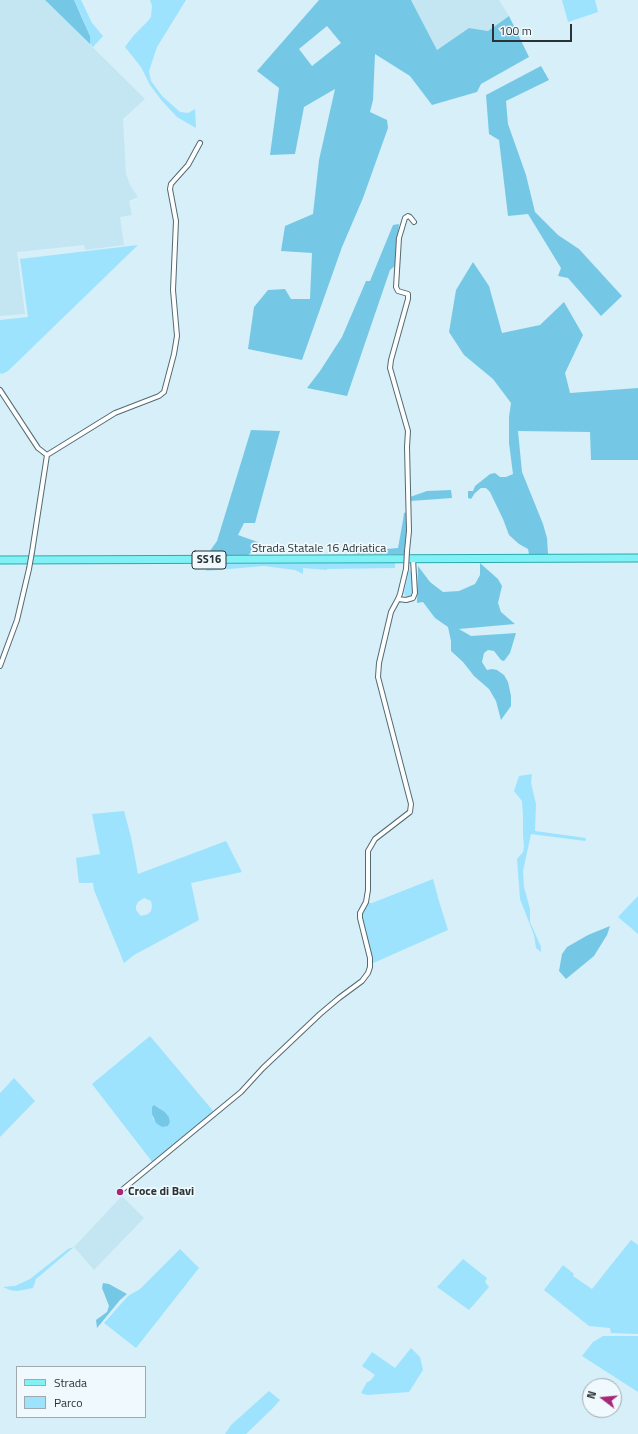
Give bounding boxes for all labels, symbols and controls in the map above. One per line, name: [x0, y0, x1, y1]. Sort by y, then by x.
scale bar: [494, 16, 574, 42]
text: 100 m: [499, 21, 532, 40]
street label: Strada Statale 16 Adriatica: [252, 542, 386, 556]
road number: SS16: [192, 551, 226, 569]
place label: Croce di Bavi: [128, 1185, 194, 1199]
marker: Croce di Bavi: [115, 1187, 125, 1197]
legend: [16, 1366, 146, 1418]
text: Strada: [54, 1373, 87, 1392]
north arrow: [582, 1378, 622, 1418]
text: N: [583, 1389, 600, 1401]
text: Parco: [54, 1393, 83, 1412]

